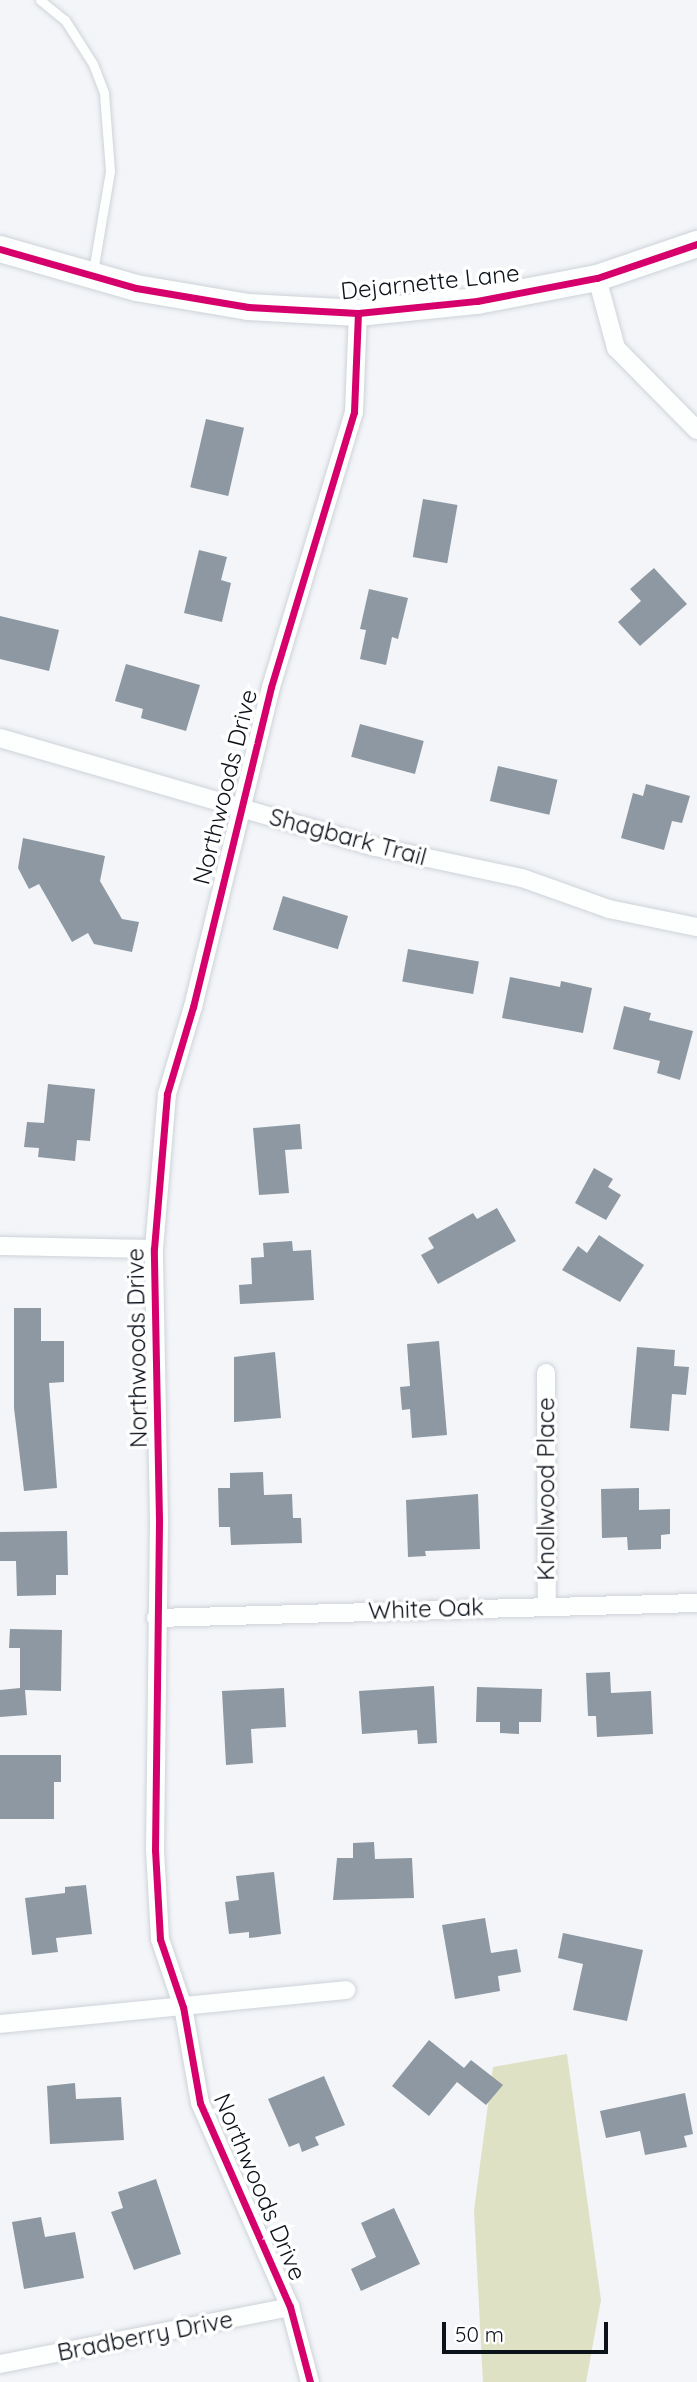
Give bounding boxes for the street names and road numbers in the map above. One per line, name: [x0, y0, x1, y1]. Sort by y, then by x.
street label: Dejarnette Lane: [339, 258, 521, 306]
street label: Northwoods Drive: [187, 686, 263, 888]
street label: Shagbark Trail: [266, 802, 430, 872]
street label: Northwoods Drive: [121, 1248, 153, 1448]
street label: Knollwood Place: [532, 1397, 560, 1581]
street label: White Oak: [368, 1593, 484, 1625]
street label: Northwoods Drive: [208, 2089, 312, 2285]
street label: Bradberry Drive: [55, 2305, 235, 2367]

